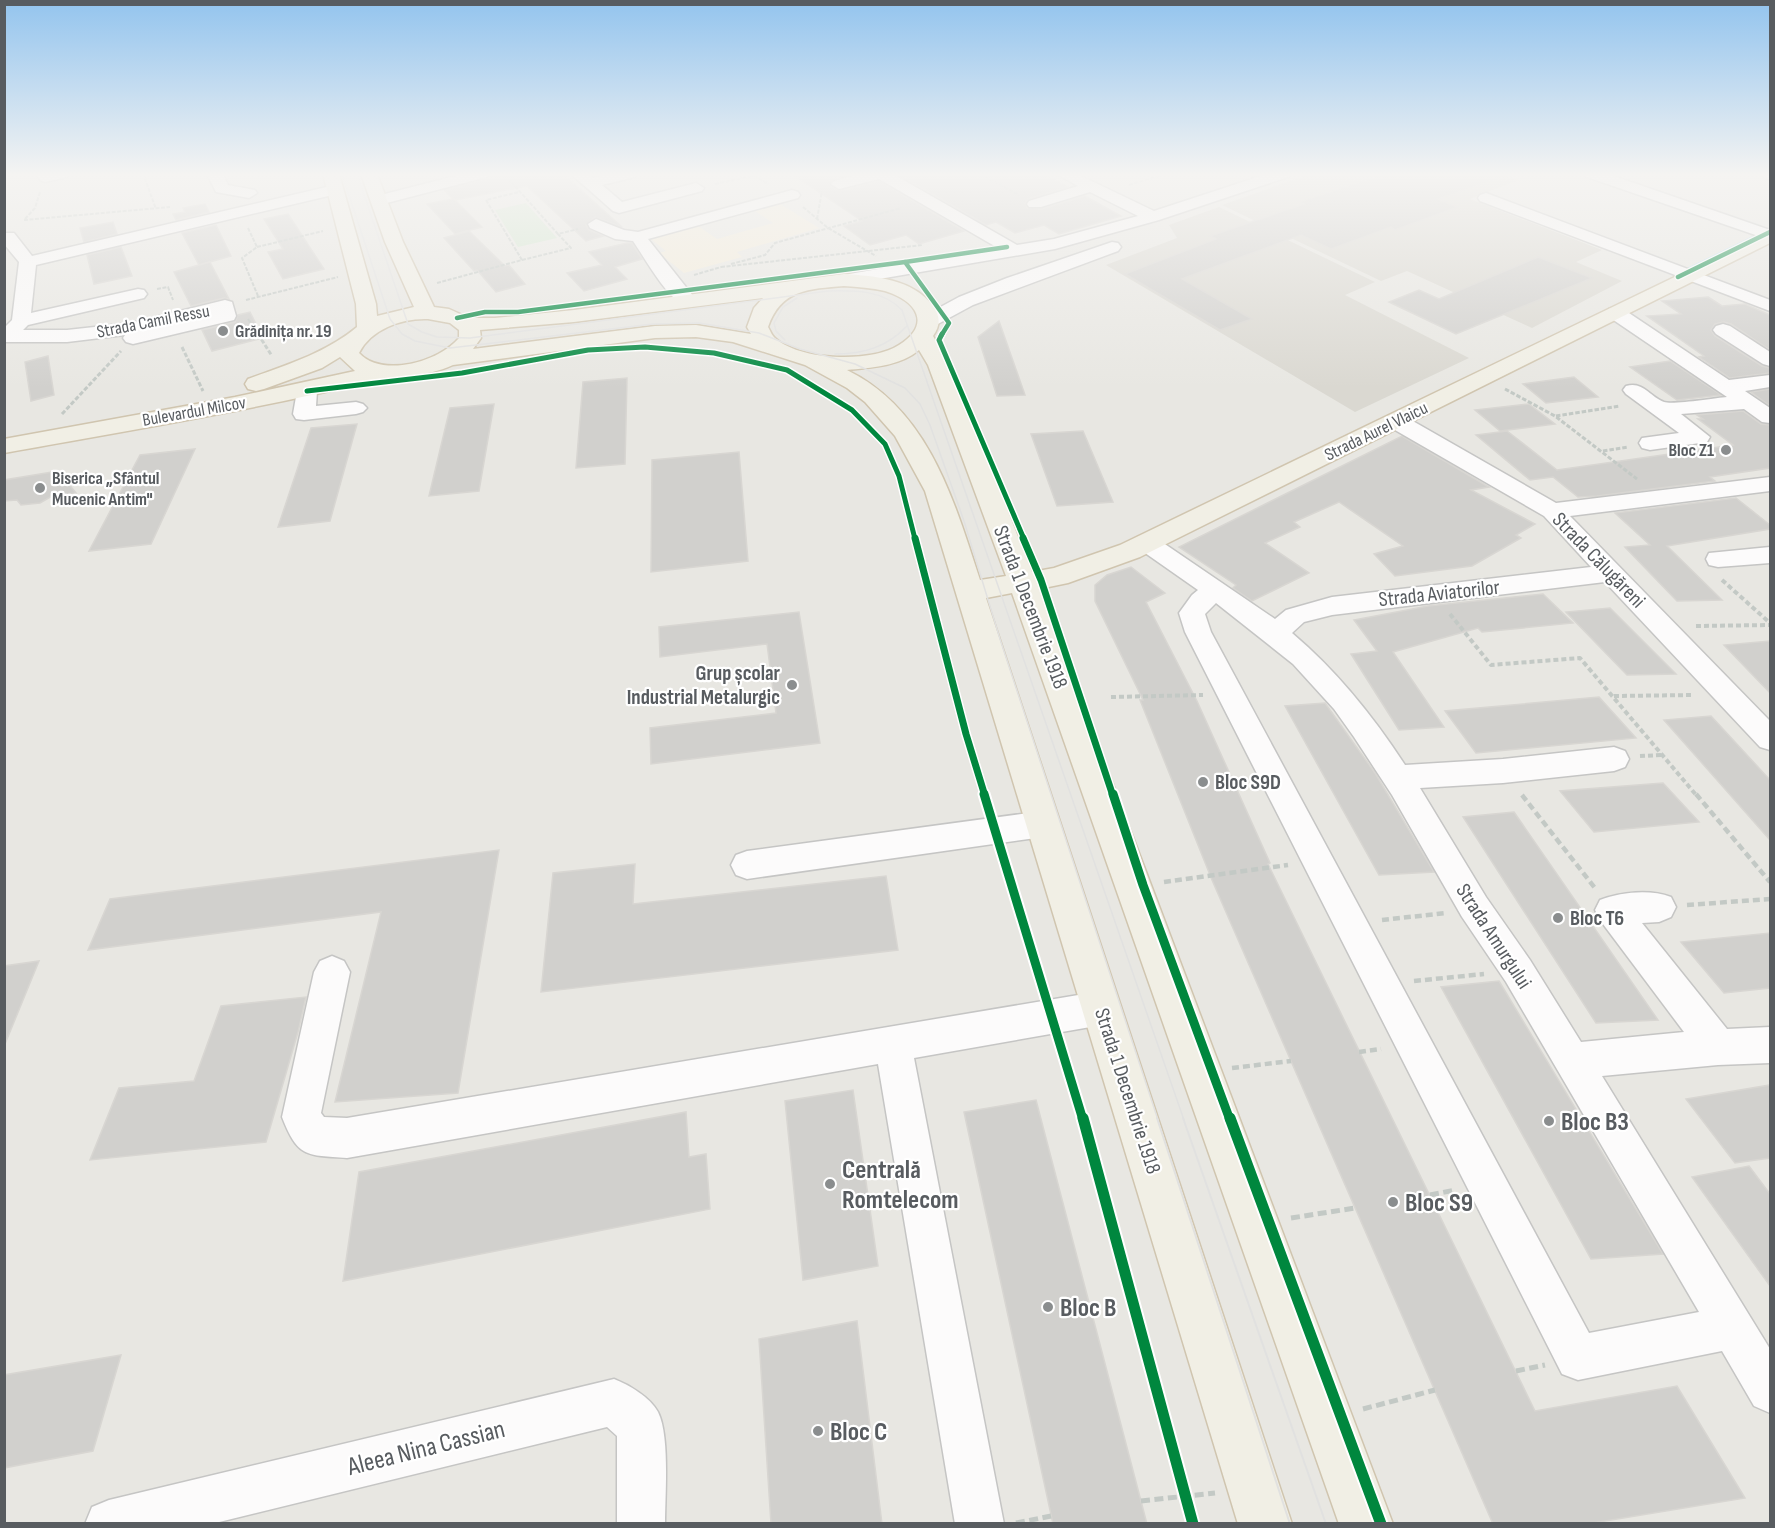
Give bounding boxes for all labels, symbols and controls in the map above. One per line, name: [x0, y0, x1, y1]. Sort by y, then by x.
street label: Strada Camil Ressu: [95, 300, 211, 343]
place label: Grădinița nr. 19: [235, 321, 331, 342]
marker: Grădinița nr. 19: [216, 324, 230, 338]
street label: Bulevardul Milcov: [141, 392, 247, 431]
street label: Strada Aurel Vlaicu: [1321, 397, 1431, 466]
place label: Bloc Z1: [1669, 440, 1714, 461]
marker: Bloc Z1: [1719, 443, 1733, 457]
place label: Biserica „Sfântul Mucenic Antim": [52, 468, 160, 510]
marker: Biserica „Sfântul Mucenic Antim": [33, 481, 47, 495]
street label: Strada Călugăreni: [1547, 507, 1650, 613]
street label: Strada 1 Decembrie 1918: [988, 522, 1073, 692]
street label: Strada Aviatorilor: [1377, 575, 1501, 612]
place label: Grup școlar Industrial Metalurgic: [627, 661, 781, 710]
marker: Grup școlar Industrial Metalurgic: [785, 678, 799, 692]
place label: Bloc S9D: [1215, 770, 1281, 795]
marker: Bloc S9D: [1196, 775, 1210, 789]
street label: Strada Amurgului: [1450, 879, 1537, 993]
place label: Bloc T6: [1570, 906, 1624, 931]
marker: Bloc T6: [1551, 911, 1565, 925]
street label: Strada 1 Decembrie 1918: [1089, 1005, 1166, 1177]
place label: Bloc B3: [1561, 1107, 1629, 1138]
marker: Bloc B3: [1542, 1114, 1556, 1128]
place label: Centrală Romtelecom: [842, 1155, 959, 1216]
marker: Centrală Romtelecom: [823, 1177, 837, 1191]
place label: Bloc S9: [1405, 1188, 1473, 1219]
marker: Bloc S9: [1386, 1195, 1400, 1209]
place label: Bloc B: [1060, 1293, 1116, 1324]
marker: Bloc B: [1041, 1300, 1055, 1314]
street label: Aleea Nina Cassian: [343, 1414, 508, 1483]
place label: Bloc C: [830, 1417, 887, 1448]
marker: Bloc C: [811, 1424, 825, 1438]

